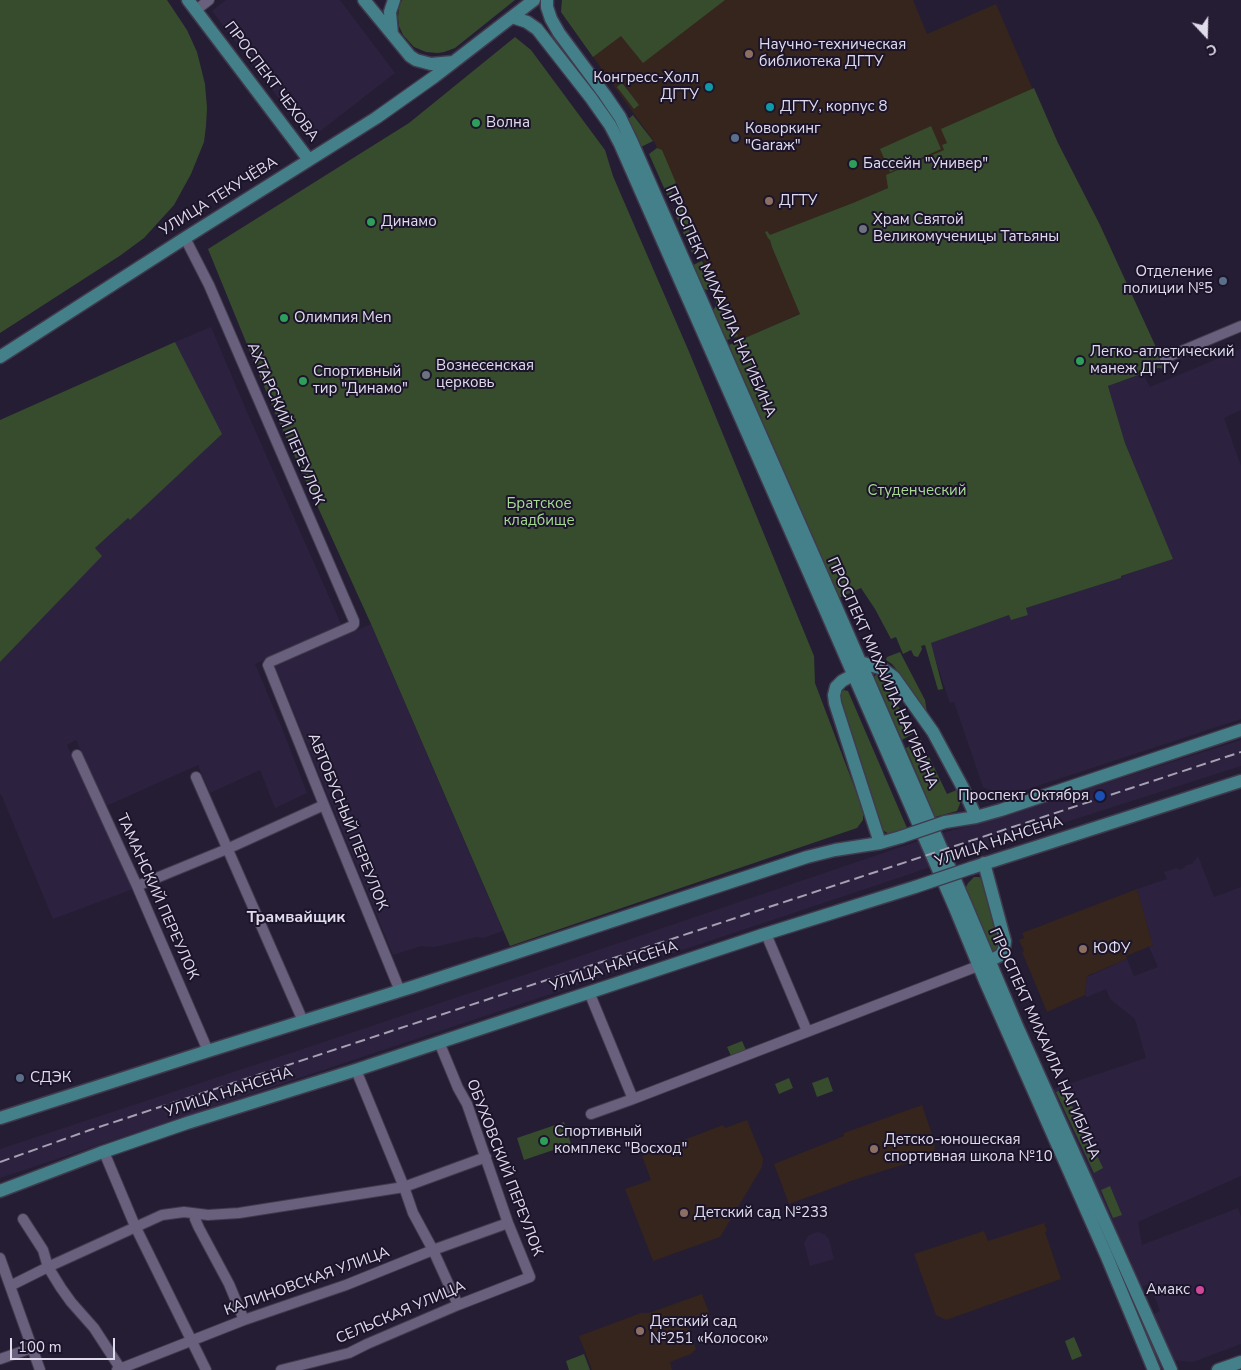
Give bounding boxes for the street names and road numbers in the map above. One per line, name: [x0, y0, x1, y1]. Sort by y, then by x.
street label: ПРОСПЕКТ ЧЕХОВА: [220, 19, 322, 145]
street label: УЛИЦА ТЕКУЧЁВА: [157, 154, 281, 240]
street label: ПРОСПЕКТ МИХАИЛА НАГИБИНА: [661, 184, 779, 420]
street label: АХТАРСКИЙ ПЕРЕУЛОК: [243, 340, 327, 508]
street label: ПРОСПЕКТ МИХАИЛА НАГИБИНА: [823, 555, 941, 791]
street label: АВТОБУСНЫЙ ПЕРЕУЛОК: [303, 731, 391, 913]
street label: ТАМАНСКИЙ ПЕРЕУЛОК: [112, 811, 202, 983]
street label: УЛИЦА НАНСЕНА: [933, 813, 1065, 871]
street label: ПРОСПЕКТ МИХАИЛА НАГИБИНА: [985, 926, 1103, 1162]
street label: УЛИЦА НАНСЕНА: [548, 938, 680, 996]
street label: УЛИЦА НАНСЕНА: [163, 1064, 295, 1122]
street label: ОБУХОВСКИЙ ПЕРЕУЛОК: [462, 1077, 546, 1259]
street label: КАЛИНОВСКАЯ УЛИЦА: [222, 1244, 392, 1320]
street label: СЕЛЬСКАЯ УЛИЦА: [334, 1278, 468, 1348]

